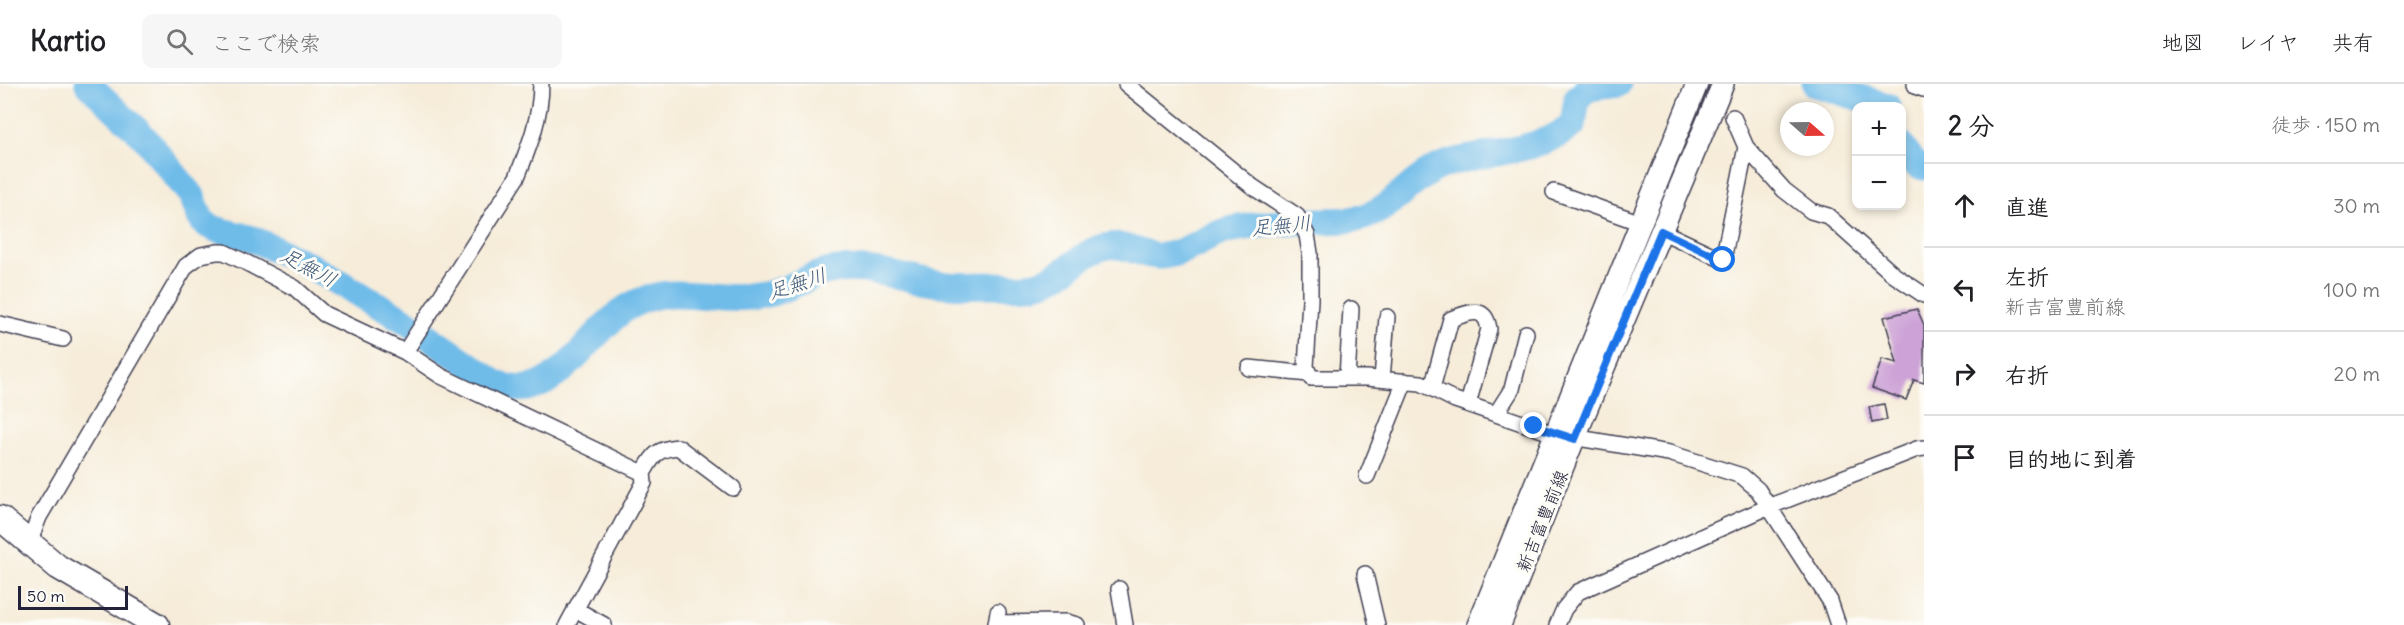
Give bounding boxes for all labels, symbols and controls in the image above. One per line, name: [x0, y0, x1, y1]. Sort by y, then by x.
search box: [142, 14, 562, 68]
text: Kartio: [30, 23, 106, 59]
icon: search: [163, 25, 196, 58]
text: ここで検索: [211, 29, 321, 57]
text: 地図: [2162, 29, 2204, 56]
text: レイヤ: [2237, 29, 2299, 56]
text: 共有: [2332, 29, 2374, 56]
north arrow: [1780, 102, 1834, 156]
map controls: [1852, 102, 1906, 210]
button: +: [1852, 102, 1906, 156]
text: 2 分: [1948, 109, 1994, 142]
text: 徒歩 · 150 m: [2271, 112, 2380, 137]
button: −: [1852, 156, 1906, 210]
icon: ahead: [1948, 189, 1981, 222]
text: 直進: [2005, 193, 2049, 221]
text: 30 m: [2333, 193, 2380, 218]
water label: 足無川: [1250, 209, 1312, 241]
water label: 足無川: [277, 242, 341, 292]
route start: [1709, 246, 1735, 272]
water label: 足無川: [765, 262, 829, 304]
text: 左折: [2005, 263, 2049, 291]
icon: left: [1948, 273, 1981, 306]
text: 100 m: [2323, 277, 2380, 302]
text: 新吉富豊前線: [2005, 294, 2125, 319]
icon: right: [1948, 357, 1981, 390]
text: 右折: [2005, 361, 2049, 389]
text: 20 m: [2334, 361, 2380, 386]
route end: [1520, 412, 1546, 438]
icon: arrive: [1948, 441, 1981, 474]
text: 目的地に到着: [2005, 445, 2137, 473]
street label: 新吉富豊前線: [1511, 467, 1573, 575]
scale bar: [18, 583, 128, 610]
text: 50 m: [27, 586, 65, 606]

